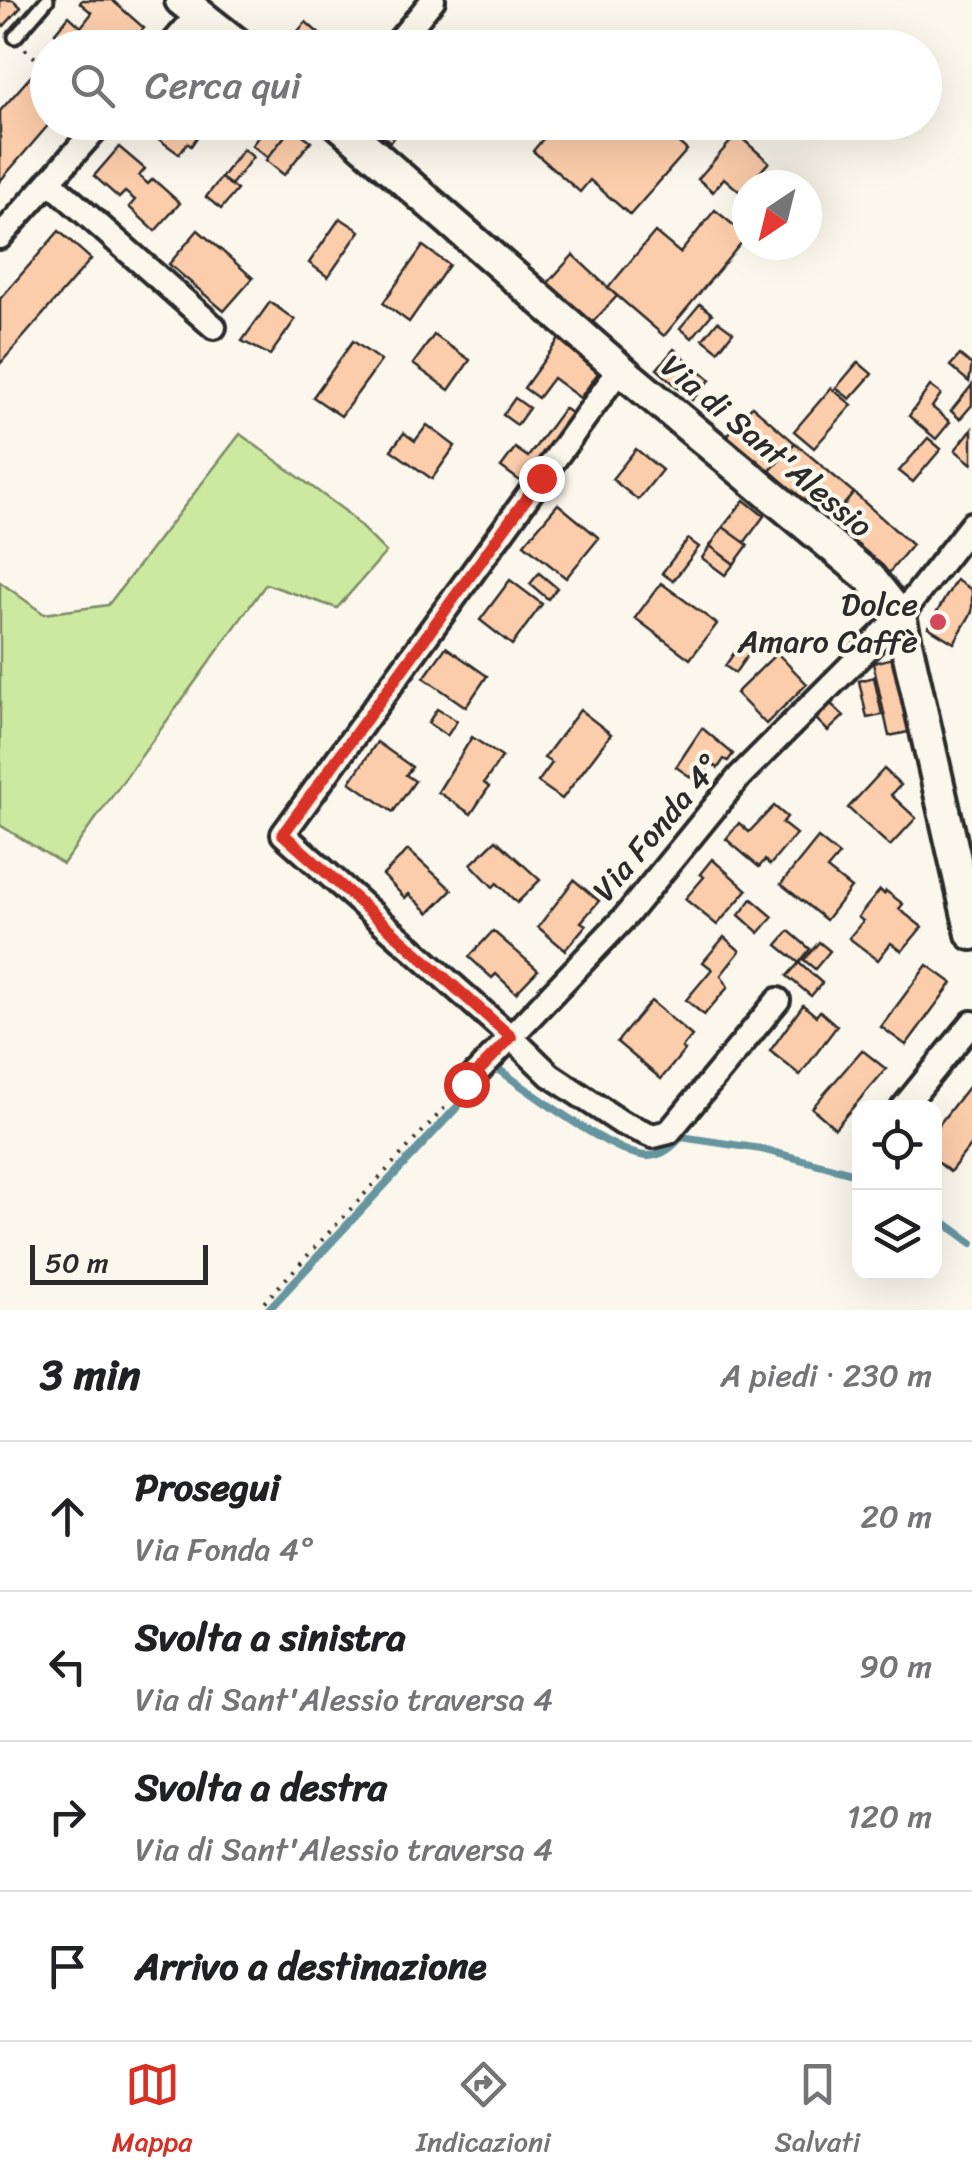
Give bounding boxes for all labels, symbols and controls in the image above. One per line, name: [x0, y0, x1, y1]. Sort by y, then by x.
search box: [30, 30, 942, 140]
text: Cerca qui: [145, 52, 301, 119]
icon: search: [65, 58, 120, 113]
north arrow: [732, 170, 822, 260]
street label: Via di Sant'Alessio: [647, 340, 886, 553]
route end: [519, 456, 565, 502]
place label: Dolce Amaro Caffè: [737, 576, 918, 670]
marker: Dolce Amaro Caffè: [927, 611, 949, 633]
street label: Via Fonda 4°: [577, 741, 736, 915]
route start: [444, 1062, 490, 1108]
map controls: [852, 1100, 942, 1280]
button: locate: [852, 1100, 942, 1190]
button: layers: [852, 1190, 942, 1280]
text: 50 m: [45, 1238, 109, 1287]
scale bar: [30, 1240, 208, 1284]
text: 3 min: [40, 1338, 140, 1412]
text: A piedi · 230 m: [720, 1347, 932, 1404]
text: Prosegui: [135, 1454, 280, 1521]
text: 20 m: [860, 1488, 932, 1545]
icon: ahead: [40, 1489, 95, 1544]
text: Via Fonda 4°: [135, 1521, 313, 1578]
text: Svolta a sinistra: [135, 1604, 406, 1671]
text: 90 m: [859, 1638, 932, 1695]
icon: left: [40, 1639, 95, 1694]
text: Via di Sant'Alessio traversa 4: [135, 1671, 553, 1728]
text: Svolta a destra: [135, 1754, 387, 1821]
text: 120 m: [847, 1788, 932, 1845]
icon: right: [40, 1789, 95, 1844]
text: Via di Sant'Alessio traversa 4: [135, 1821, 553, 1878]
text: Arrivo a destinazione: [135, 1933, 487, 2000]
icon: arrive: [40, 1939, 95, 1994]
tab: Mappa: [112, 2057, 192, 2166]
tab: Indicazioni: [416, 2057, 551, 2166]
tab: Salvati: [774, 2057, 860, 2166]

